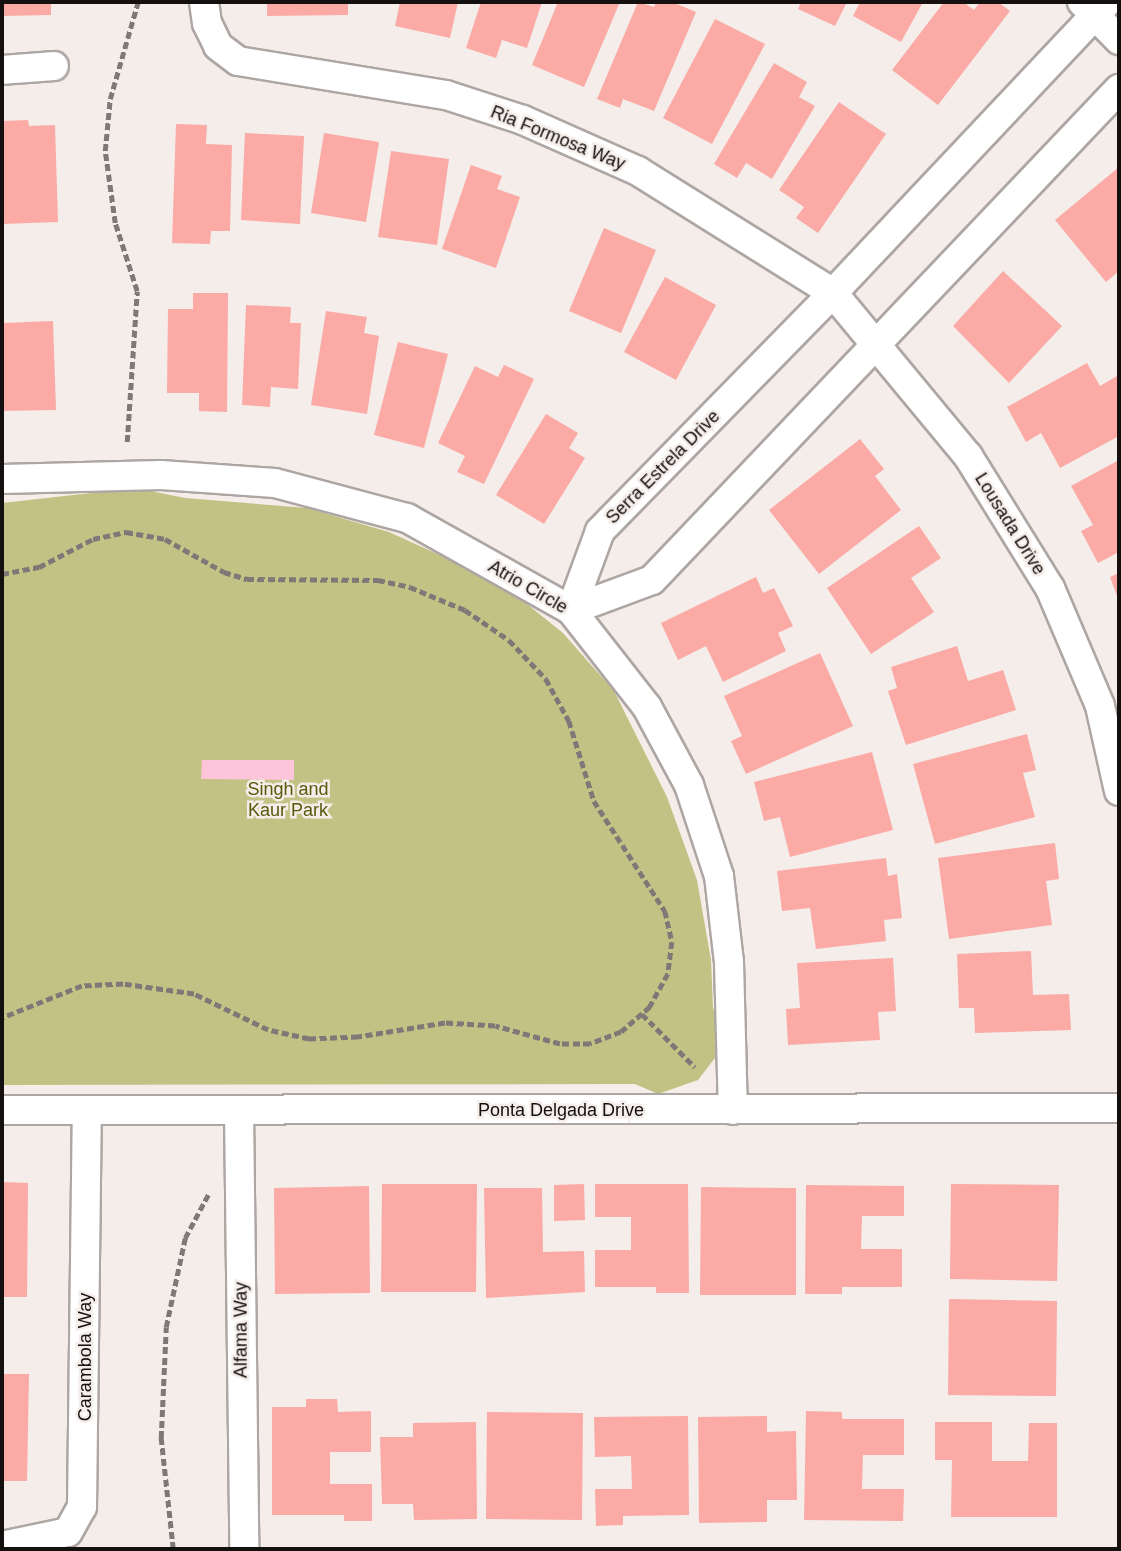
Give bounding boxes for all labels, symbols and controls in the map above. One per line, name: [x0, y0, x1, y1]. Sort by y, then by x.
street label: Ria Formosa Way: [487, 101, 629, 175]
street label: Serra Estrela Drive: [602, 406, 724, 528]
street label: Lousada Drive: [970, 469, 1050, 579]
street label: Atrio Circle: [484, 556, 572, 618]
park label: Singh and Kaur Park: [247, 779, 329, 822]
street label: Ponta Delgada Drive: [478, 1099, 644, 1121]
street label: Alfama Way: [230, 1282, 252, 1378]
street label: Carambola Way: [74, 1293, 96, 1421]

